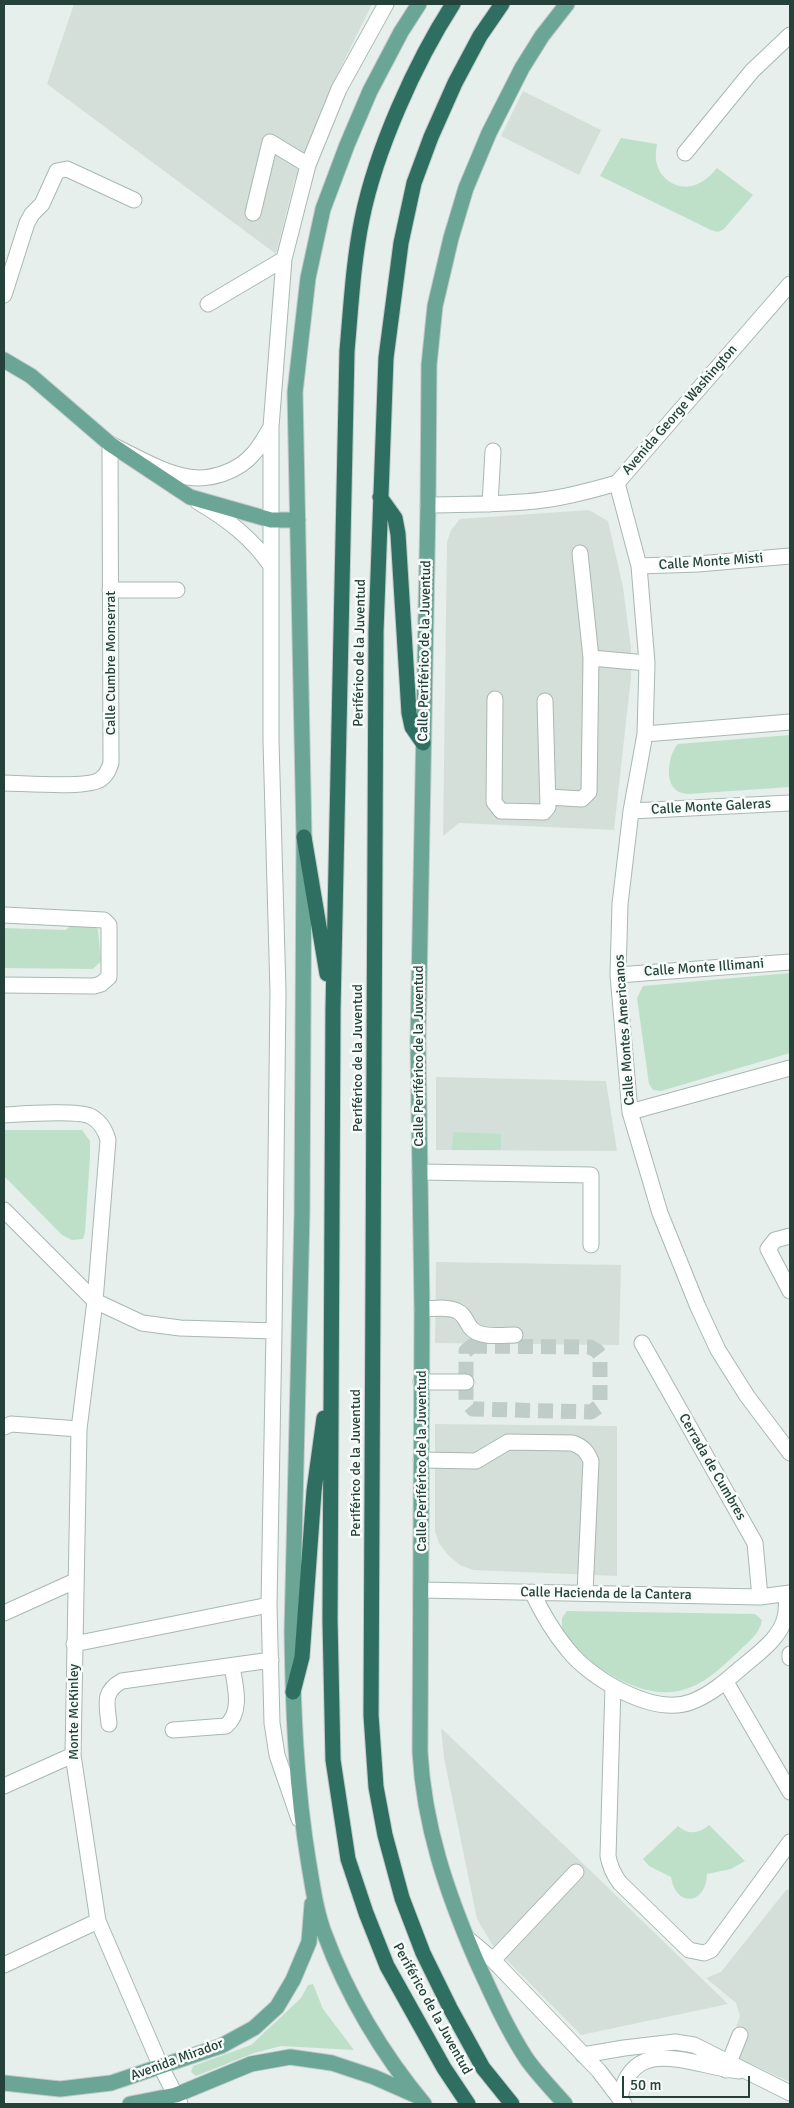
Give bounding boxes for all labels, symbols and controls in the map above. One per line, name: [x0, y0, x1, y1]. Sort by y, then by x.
street label: Avenida George Washington: [619, 341, 741, 479]
street label: Calle Monte Misti: [658, 550, 764, 574]
street label: Calle Periférico de la Juventud: [415, 560, 435, 742]
street label: Periférico de la Juventud: [350, 579, 370, 727]
street label: Calle Cumbre Monserrat: [103, 591, 119, 735]
street label: Calle Monte Galeras: [651, 795, 771, 819]
street label: Calle Montes Americanos: [611, 954, 639, 1106]
street label: Calle Monte Illimani: [643, 955, 765, 981]
street label: Calle Periférico de la Juventud: [411, 965, 427, 1147]
street label: Periférico de la Juventud: [350, 984, 366, 1132]
street label: Calle Periférico de la Juventud: [414, 1370, 430, 1552]
street label: Periférico de la Juventud: [348, 1389, 364, 1537]
street label: Cerrada de Cumbres: [675, 1411, 749, 1523]
street label: Calle Hacienda de la Cantera: [520, 1584, 692, 1604]
street label: Monte McKinley: [66, 1664, 82, 1760]
street label: Periférico de la Juventud: [389, 1940, 475, 2078]
street label: Avenida Mirador: [128, 2035, 226, 2085]
scale bar: [624, 2066, 752, 2098]
text: 50 m: [630, 2076, 661, 2094]

